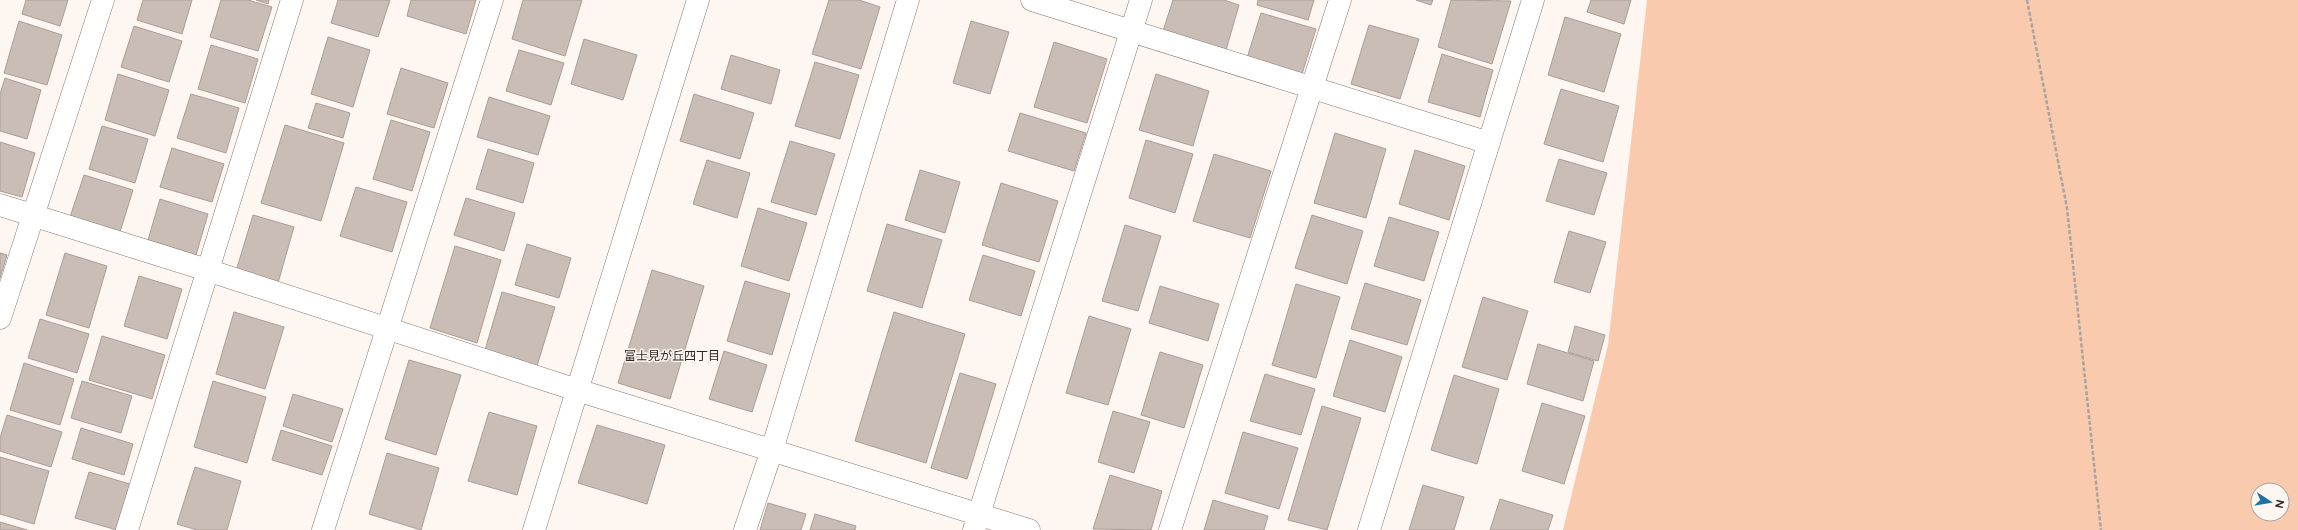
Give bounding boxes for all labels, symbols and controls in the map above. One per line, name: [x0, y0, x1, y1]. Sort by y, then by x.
district label: 富士見が丘四丁目: [624, 349, 720, 363]
north arrow: [2250, 482, 2290, 522]
text: N: [2272, 498, 2287, 509]

